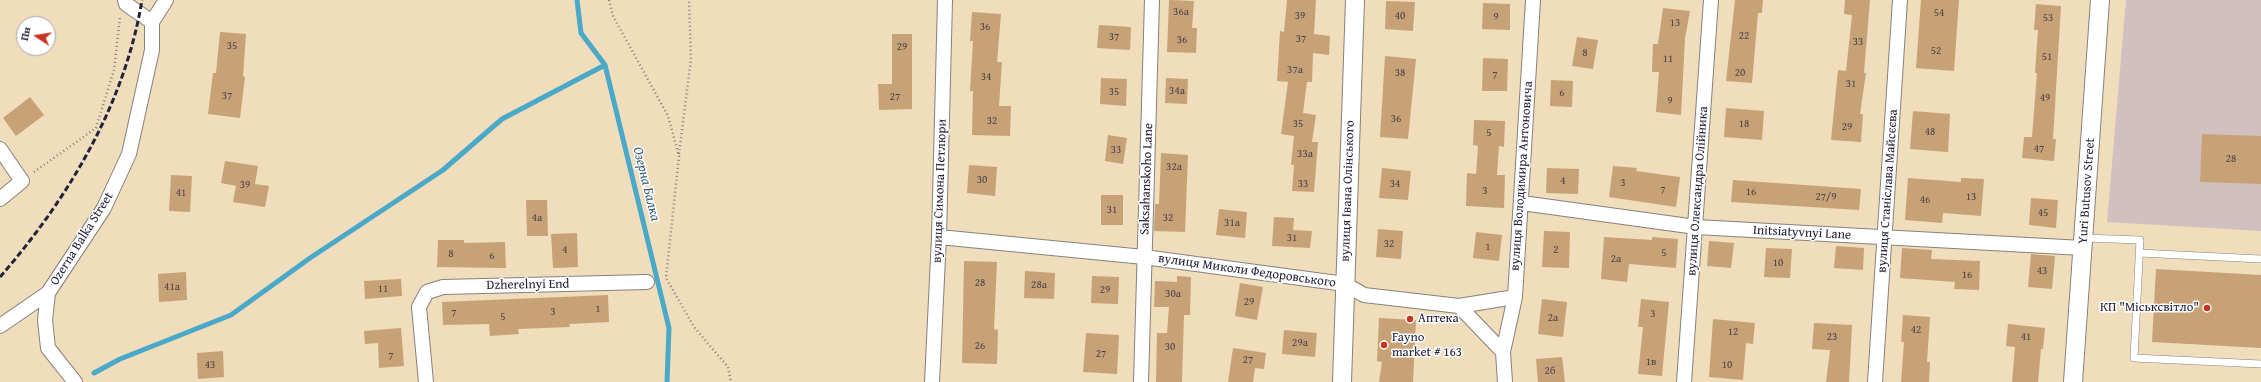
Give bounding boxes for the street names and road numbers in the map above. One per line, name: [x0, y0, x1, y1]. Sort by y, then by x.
street label: вулиця Володимира Антоновича: [1508, 81, 1536, 271]
street label: вулиця Олександра Олійника: [1684, 106, 1712, 276]
street label: вулиця Станіслава Майсєєва: [1875, 109, 1901, 273]
street label: вулиця Симона Петлюри: [930, 119, 950, 263]
street label: вулиця Івана Олінського: [1338, 120, 1358, 262]
street label: Saksahanskoho Lane: [1137, 123, 1157, 235]
street label: Yuri Butusov Street: [2076, 137, 2098, 245]
street label: Ozerna Balka Street: [47, 189, 117, 289]
street label: Initsiatyvnyi Lane: [1753, 223, 1851, 243]
street label: вулиця Миколи Федоровського: [1157, 251, 1337, 291]
street label: Dzherelnyi End: [486, 276, 570, 294]

